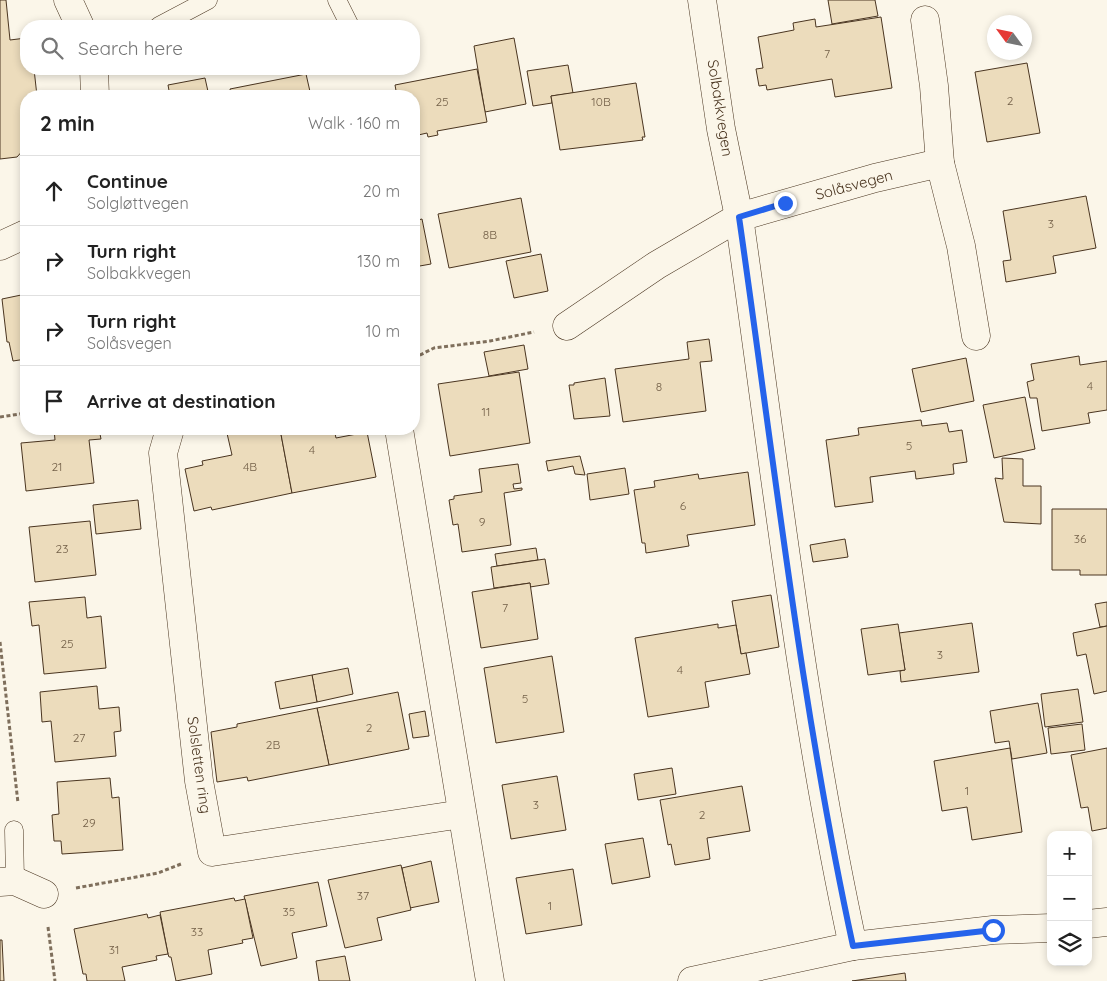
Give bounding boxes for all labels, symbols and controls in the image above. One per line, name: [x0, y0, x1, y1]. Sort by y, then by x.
north arrow: [987, 15, 1032, 60]
search box: [20, 20, 420, 75]
icon: search: [38, 34, 66, 62]
text: Search here: [78, 36, 183, 60]
house number: 7: [824, 46, 830, 61]
street label: Solbakkvegen: [703, 58, 738, 158]
house number: 2: [1007, 93, 1014, 108]
house number: 25: [435, 94, 449, 109]
house number: 10B: [591, 94, 611, 109]
text: 2 min: [40, 110, 95, 136]
text: Walk · 160 m: [308, 113, 400, 133]
street label: Solåsvegen: [813, 165, 895, 204]
text: Continue: [87, 169, 168, 193]
icon: ahead: [40, 177, 68, 205]
text: 20 m: [363, 181, 400, 201]
route end: [774, 192, 797, 215]
text: Solgløttvegen: [87, 193, 189, 213]
house number: 3: [1048, 216, 1054, 231]
house number: 8B: [483, 227, 497, 242]
text: Turn right: [87, 239, 176, 263]
icon: right: [40, 247, 68, 275]
text: 130 m: [357, 251, 400, 271]
text: Solbakkvegen: [87, 263, 191, 283]
text: Turn right: [87, 309, 176, 333]
icon: right: [40, 317, 68, 345]
text: 10 m: [366, 321, 400, 341]
text: Solåsvegen: [87, 333, 172, 353]
house number: 4: [1087, 378, 1093, 393]
house number: 8: [656, 379, 662, 394]
icon: arrive: [40, 387, 68, 415]
text: Arrive at destination: [87, 389, 276, 413]
house number: 11: [482, 404, 490, 419]
house number: 5: [906, 438, 912, 453]
house number: 4: [309, 442, 315, 457]
house number: 21: [51, 459, 63, 474]
house number: 4B: [243, 459, 257, 474]
house number: 6: [680, 498, 687, 513]
house number: 9: [479, 514, 486, 529]
house number: 36: [1074, 531, 1087, 546]
house number: 23: [56, 541, 68, 556]
house number: 7: [502, 600, 508, 615]
house number: 25: [60, 636, 74, 651]
house number: 3: [937, 647, 943, 662]
house number: 4: [677, 662, 683, 677]
house number: 5: [522, 691, 528, 706]
street label: Solsletten ring: [183, 715, 216, 815]
house number: 2: [366, 720, 373, 735]
house number: 27: [73, 730, 85, 745]
house number: 2B: [266, 737, 280, 752]
house number: 1: [965, 783, 969, 798]
house number: 3: [533, 797, 539, 812]
house number: 2: [699, 807, 706, 822]
house number: 29: [82, 815, 96, 830]
map controls: [1047, 831, 1092, 966]
button: +: [1047, 831, 1092, 876]
button: −: [1047, 876, 1092, 921]
house number: 37: [357, 888, 369, 903]
house number: 1: [548, 898, 552, 913]
house number: 35: [283, 904, 295, 919]
route start: [982, 919, 1005, 942]
button: layers: [1047, 921, 1092, 966]
house number: 33: [191, 924, 203, 939]
house number: 31: [109, 942, 119, 957]

